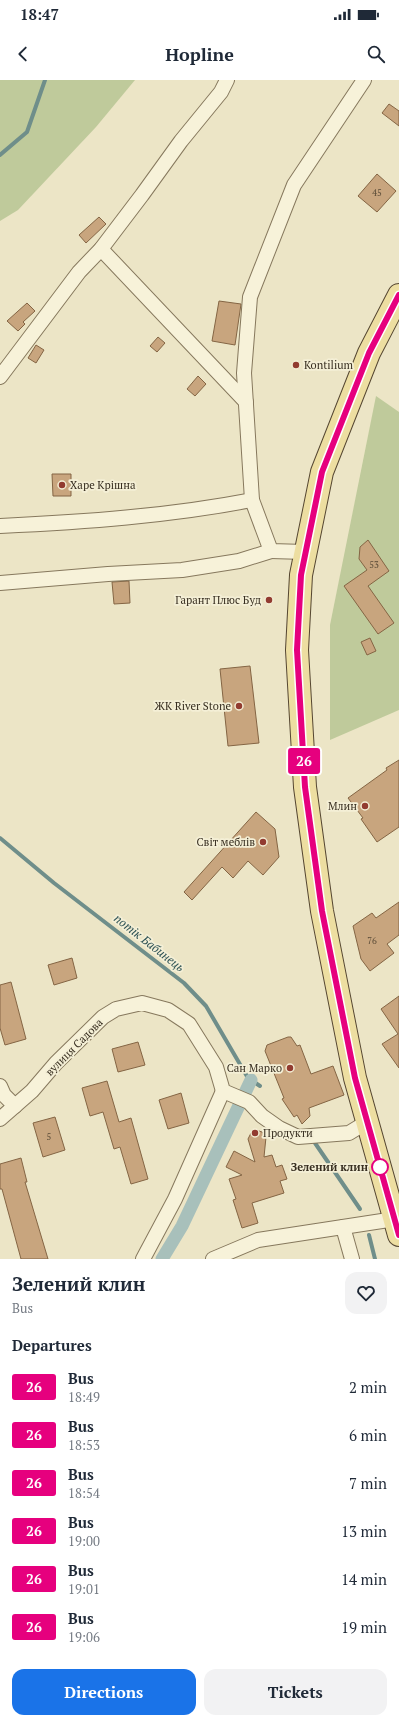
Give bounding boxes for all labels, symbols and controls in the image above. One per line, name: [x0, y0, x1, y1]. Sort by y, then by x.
text: 18:47: [20, 4, 59, 24]
text: Hopline: [165, 42, 234, 66]
icon: back: [12, 43, 34, 65]
icon: search: [365, 43, 387, 65]
house number: 45: [372, 187, 382, 199]
place label: Kontilium: [304, 358, 354, 372]
marker: Kontilium: [291, 360, 301, 370]
place label: Харе Крішна: [70, 478, 136, 492]
marker: Харе Крішна: [57, 480, 67, 490]
house number: 53: [369, 559, 379, 571]
place label: Гарант Плюс Буд: [175, 593, 261, 607]
marker: Гарант Плюс Буд: [264, 595, 274, 605]
place label: ЖК River Stone: [155, 699, 231, 713]
marker: ЖК River Stone: [234, 701, 244, 711]
line badge: 26: [286, 748, 322, 774]
text: 26: [296, 751, 312, 770]
place label: Млин: [328, 799, 357, 813]
marker: Млин: [360, 801, 370, 811]
place label: Світ меблів: [197, 835, 255, 849]
marker: Світ меблів: [258, 837, 268, 847]
water label: потік Бабинець: [111, 911, 188, 975]
house number: 76: [367, 935, 377, 947]
street label: вулиця Садова: [42, 1015, 106, 1079]
place label: Сан Марко: [227, 1061, 282, 1075]
marker: Сан Марко: [285, 1063, 295, 1073]
place label: Продукти: [263, 1126, 313, 1140]
marker: Продукти: [250, 1128, 260, 1138]
house number: 5: [47, 1131, 52, 1143]
marker: Зелений клин: [371, 1158, 389, 1176]
place label: Зелений клин: [291, 1160, 368, 1174]
text: Зелений клин: [12, 1271, 145, 1296]
button: heart: [345, 1272, 387, 1314]
text: Bus: [12, 1299, 33, 1317]
text: Departures: [12, 1335, 92, 1355]
text: Bus: [68, 1368, 94, 1388]
text: 26: [26, 1377, 42, 1396]
text: 2 min: [349, 1377, 387, 1397]
text: 18:49: [68, 1388, 100, 1406]
text: Bus: [68, 1416, 94, 1436]
text: 26: [26, 1425, 42, 1444]
text: 6 min: [349, 1425, 387, 1445]
text: 18:53: [68, 1436, 100, 1454]
text: Bus: [68, 1464, 94, 1484]
text: 26: [26, 1473, 42, 1492]
text: 7 min: [349, 1473, 387, 1493]
text: 18:54: [68, 1484, 100, 1502]
text: Bus: [68, 1512, 94, 1532]
text: 26: [26, 1521, 42, 1540]
text: 13 min: [341, 1521, 387, 1541]
text: 19:00: [68, 1532, 100, 1550]
text: Bus: [68, 1560, 94, 1580]
text: 26: [26, 1569, 42, 1588]
text: 14 min: [341, 1569, 387, 1589]
text: 19:01: [68, 1580, 100, 1598]
text: Bus: [68, 1608, 94, 1628]
text: 26: [26, 1617, 42, 1636]
text: 19 min: [341, 1617, 387, 1637]
text: 19:06: [68, 1628, 100, 1646]
button: Directions: [12, 1669, 196, 1715]
button: Tickets: [204, 1669, 387, 1715]

